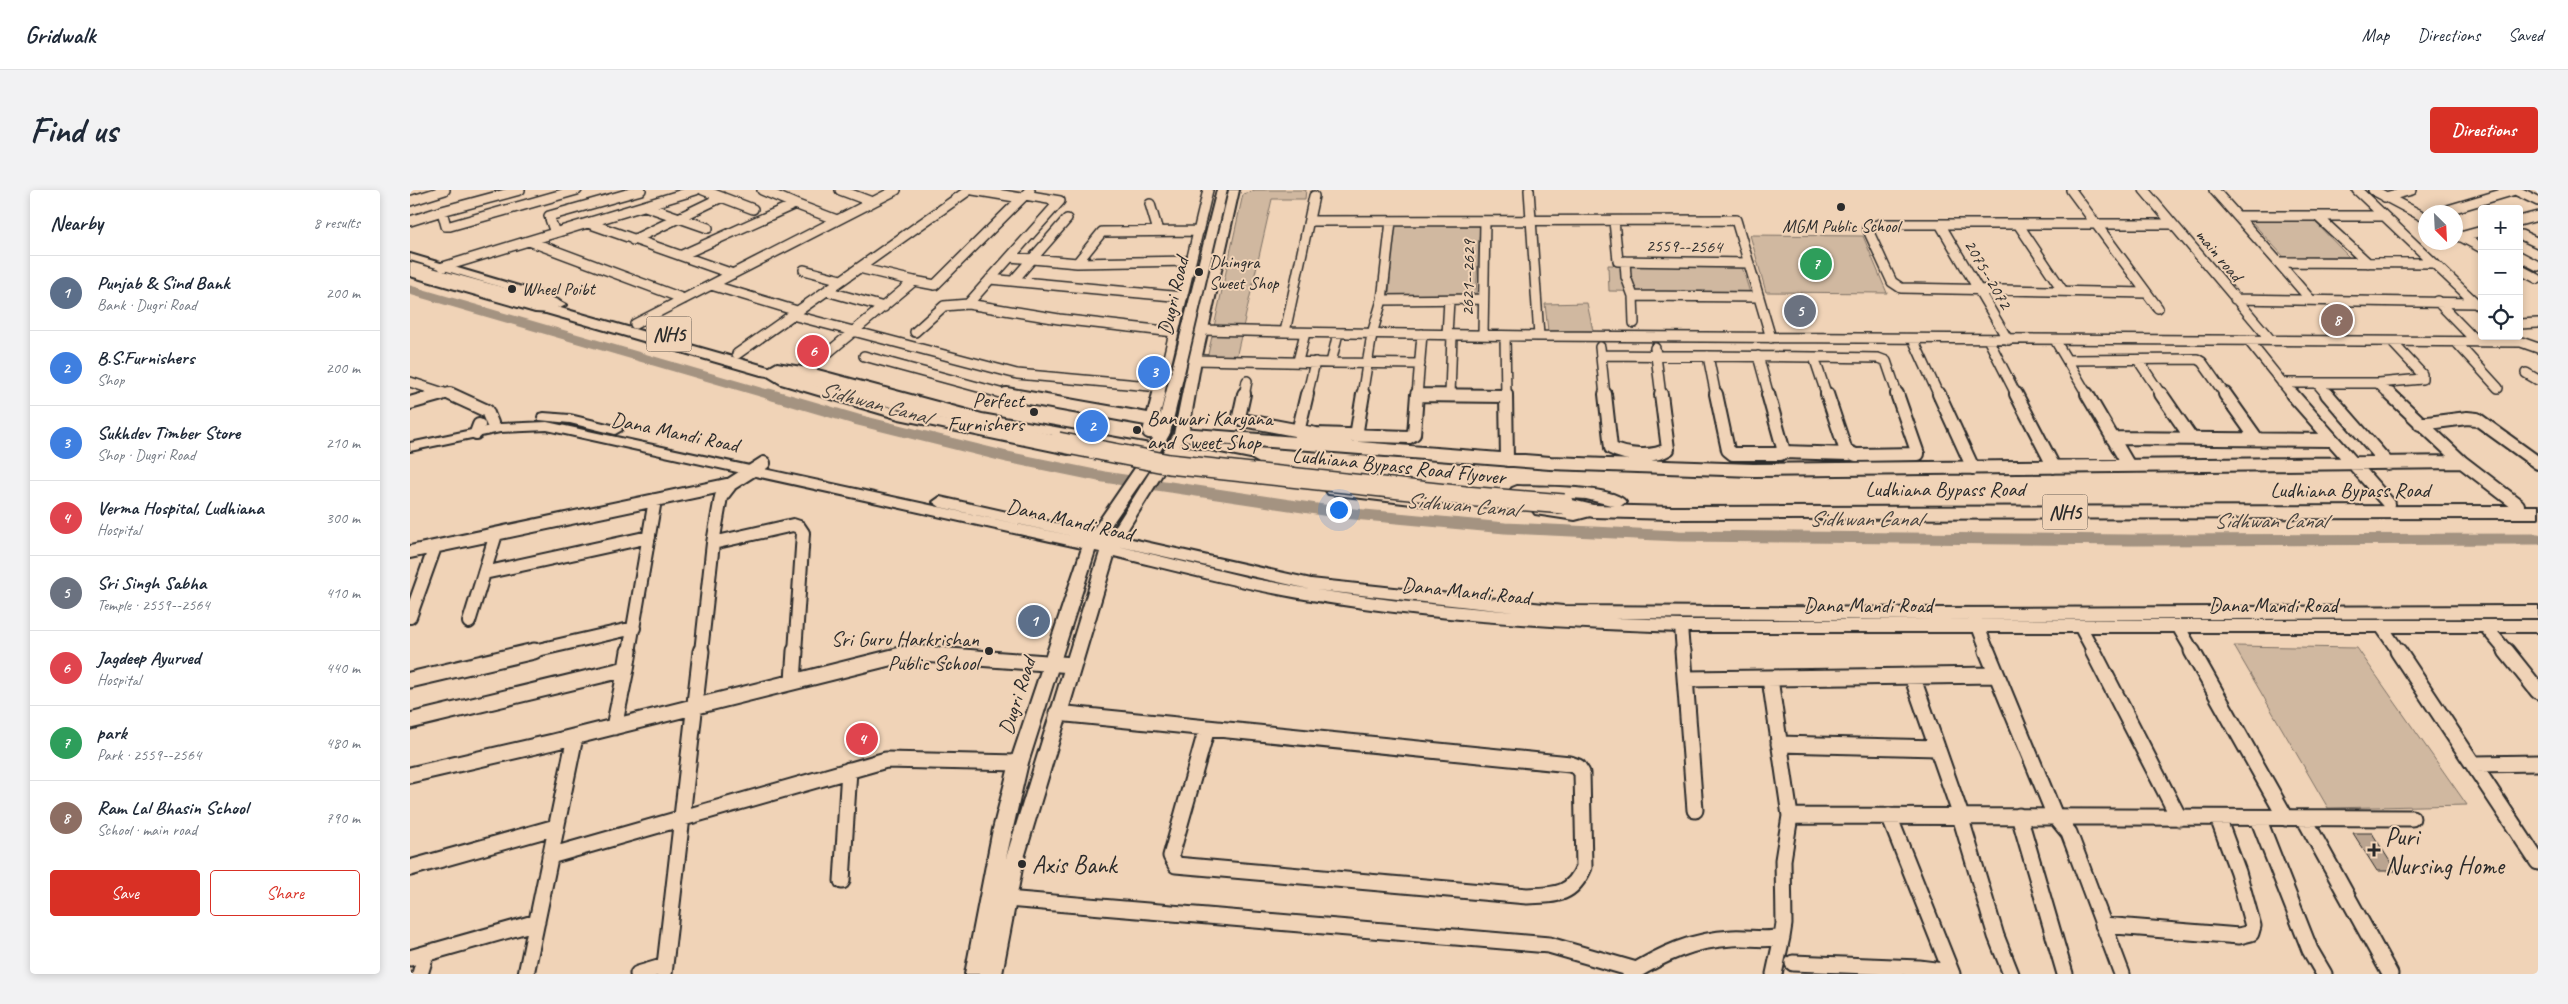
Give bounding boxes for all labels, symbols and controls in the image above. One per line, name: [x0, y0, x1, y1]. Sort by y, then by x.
text: Gridwalk: [25, 20, 95, 50]
text: Map: [2362, 24, 2389, 46]
text: Directions: [2417, 24, 2480, 46]
text: Saved: [2508, 24, 2543, 46]
button: Directions: [2430, 107, 2538, 153]
text: Find us: [30, 108, 117, 153]
marker: MGM Public School: [1835, 201, 1847, 213]
north arrow: [2418, 205, 2463, 250]
map controls: [2478, 205, 2523, 340]
button: +: [2478, 205, 2523, 250]
text: Nearby: [50, 210, 103, 236]
text: 8 results: [313, 213, 360, 233]
place label: MGM Public School: [1782, 215, 1903, 237]
street label: main road: [2191, 224, 2249, 288]
street label: 2559--2564: [1646, 234, 1724, 258]
street label: 2075--2072: [1959, 235, 2018, 314]
street label: 2621--2629: [1456, 238, 1480, 316]
pin: 7: [1800, 245, 1832, 283]
button: −: [2478, 250, 2523, 295]
place label: Dhingra Sweet Shop: [1209, 251, 1280, 294]
street label: Dugri Road: [1151, 252, 1195, 338]
marker: Dhingra Sweet Shop: [1193, 266, 1205, 278]
text: Punjab & Sind Bank: [97, 271, 229, 295]
place label: Wheel Poibt: [522, 278, 597, 300]
text: 1: [62, 283, 70, 303]
text: 200 m: [326, 283, 360, 303]
marker: Wheel Poibt: [506, 283, 518, 295]
pin: 5: [1784, 292, 1816, 330]
text: Bank · Dugri Road: [97, 295, 196, 315]
button: locate: [2478, 295, 2523, 340]
pin: 8: [2321, 301, 2353, 339]
road number: NH5: [646, 316, 692, 352]
pin: 6: [797, 332, 829, 370]
text: B.S.Furnishers: [97, 346, 194, 370]
pin: 3: [1138, 353, 1170, 391]
text: 2: [62, 358, 70, 378]
text: 200 m: [326, 358, 360, 378]
text: Shop: [97, 370, 124, 390]
water label: Sidhwan Canal: [817, 375, 939, 433]
place label: Perfect Furnishers: [948, 387, 1026, 437]
place label: Banwari Karyana and Sweet Shop: [1147, 405, 1275, 455]
street label: Dana Mandi Road: [609, 406, 745, 459]
marker: Perfect Furnishers: [1028, 406, 1040, 418]
pin: 2: [1076, 407, 1108, 445]
text: Sukhdev Timber Store: [97, 421, 240, 445]
marker: Banwari Karyana and Sweet Shop: [1131, 424, 1143, 436]
text: 3: [62, 433, 70, 453]
text: 210 m: [326, 433, 360, 453]
street label: Ludhiana Bypass Road Flyover: [1291, 442, 1508, 490]
text: Shop · Dugri Road: [97, 445, 195, 465]
street label: Ludhiana Bypass Road: [1865, 476, 2029, 502]
street label: Ludhiana Bypass Road: [2270, 477, 2434, 503]
water label: Sidhwan Canal: [1405, 486, 1526, 524]
street label: Dana Mandi Road: [1004, 493, 1140, 548]
road number: NH5: [2042, 494, 2088, 530]
text: Verma Hospital, Ludhiana: [97, 496, 264, 520]
your location: [1326, 497, 1352, 523]
water label: Sidhwan Canal: [1809, 505, 1928, 533]
water label: Sidhwan Canal: [2214, 507, 2333, 535]
text: 4: [62, 508, 70, 528]
text: 300 m: [326, 508, 360, 528]
text: Hospital: [97, 520, 141, 540]
text: Sri Singh Sabha: [97, 571, 206, 595]
street label: Dana Mandi Road: [1400, 571, 1535, 611]
text: 5: [63, 583, 69, 603]
text: 410 m: [326, 583, 360, 603]
street label: Dana Mandi Road: [1803, 592, 1936, 618]
street label: Dana Mandi Road: [2208, 592, 2341, 618]
text: Temple · 2559--2564: [97, 595, 210, 615]
pin: 1: [1018, 602, 1050, 640]
place label: Sri Guru Harkrishan Public School: [831, 626, 982, 676]
marker: Sri Guru Harkrishan Public School: [983, 645, 995, 657]
text: Jagdeep Ayurved: [97, 646, 200, 670]
street label: Dugri Road: [992, 652, 1042, 738]
text: 6: [62, 658, 70, 678]
text: 440 m: [326, 658, 360, 678]
text: Hospital: [97, 670, 141, 690]
pin: 4: [846, 720, 878, 758]
text: park: [97, 721, 127, 745]
text: 7: [62, 733, 70, 753]
text: 480 m: [326, 733, 360, 753]
text: Park · 2559--2564: [97, 745, 201, 765]
text: Ram Lal Bhasin School: [97, 796, 248, 820]
text: 8: [62, 808, 70, 828]
text: 790 m: [326, 808, 360, 828]
text: School · main road: [97, 820, 197, 840]
place label: Puri Nursing Home: [2385, 821, 2506, 882]
marker: Puri Nursing Home: [2367, 843, 2381, 857]
place label: Axis Bank: [1032, 849, 1118, 881]
marker: Axis Bank: [1016, 858, 1028, 870]
button: Save: [50, 870, 200, 916]
button: Share: [210, 870, 360, 916]

